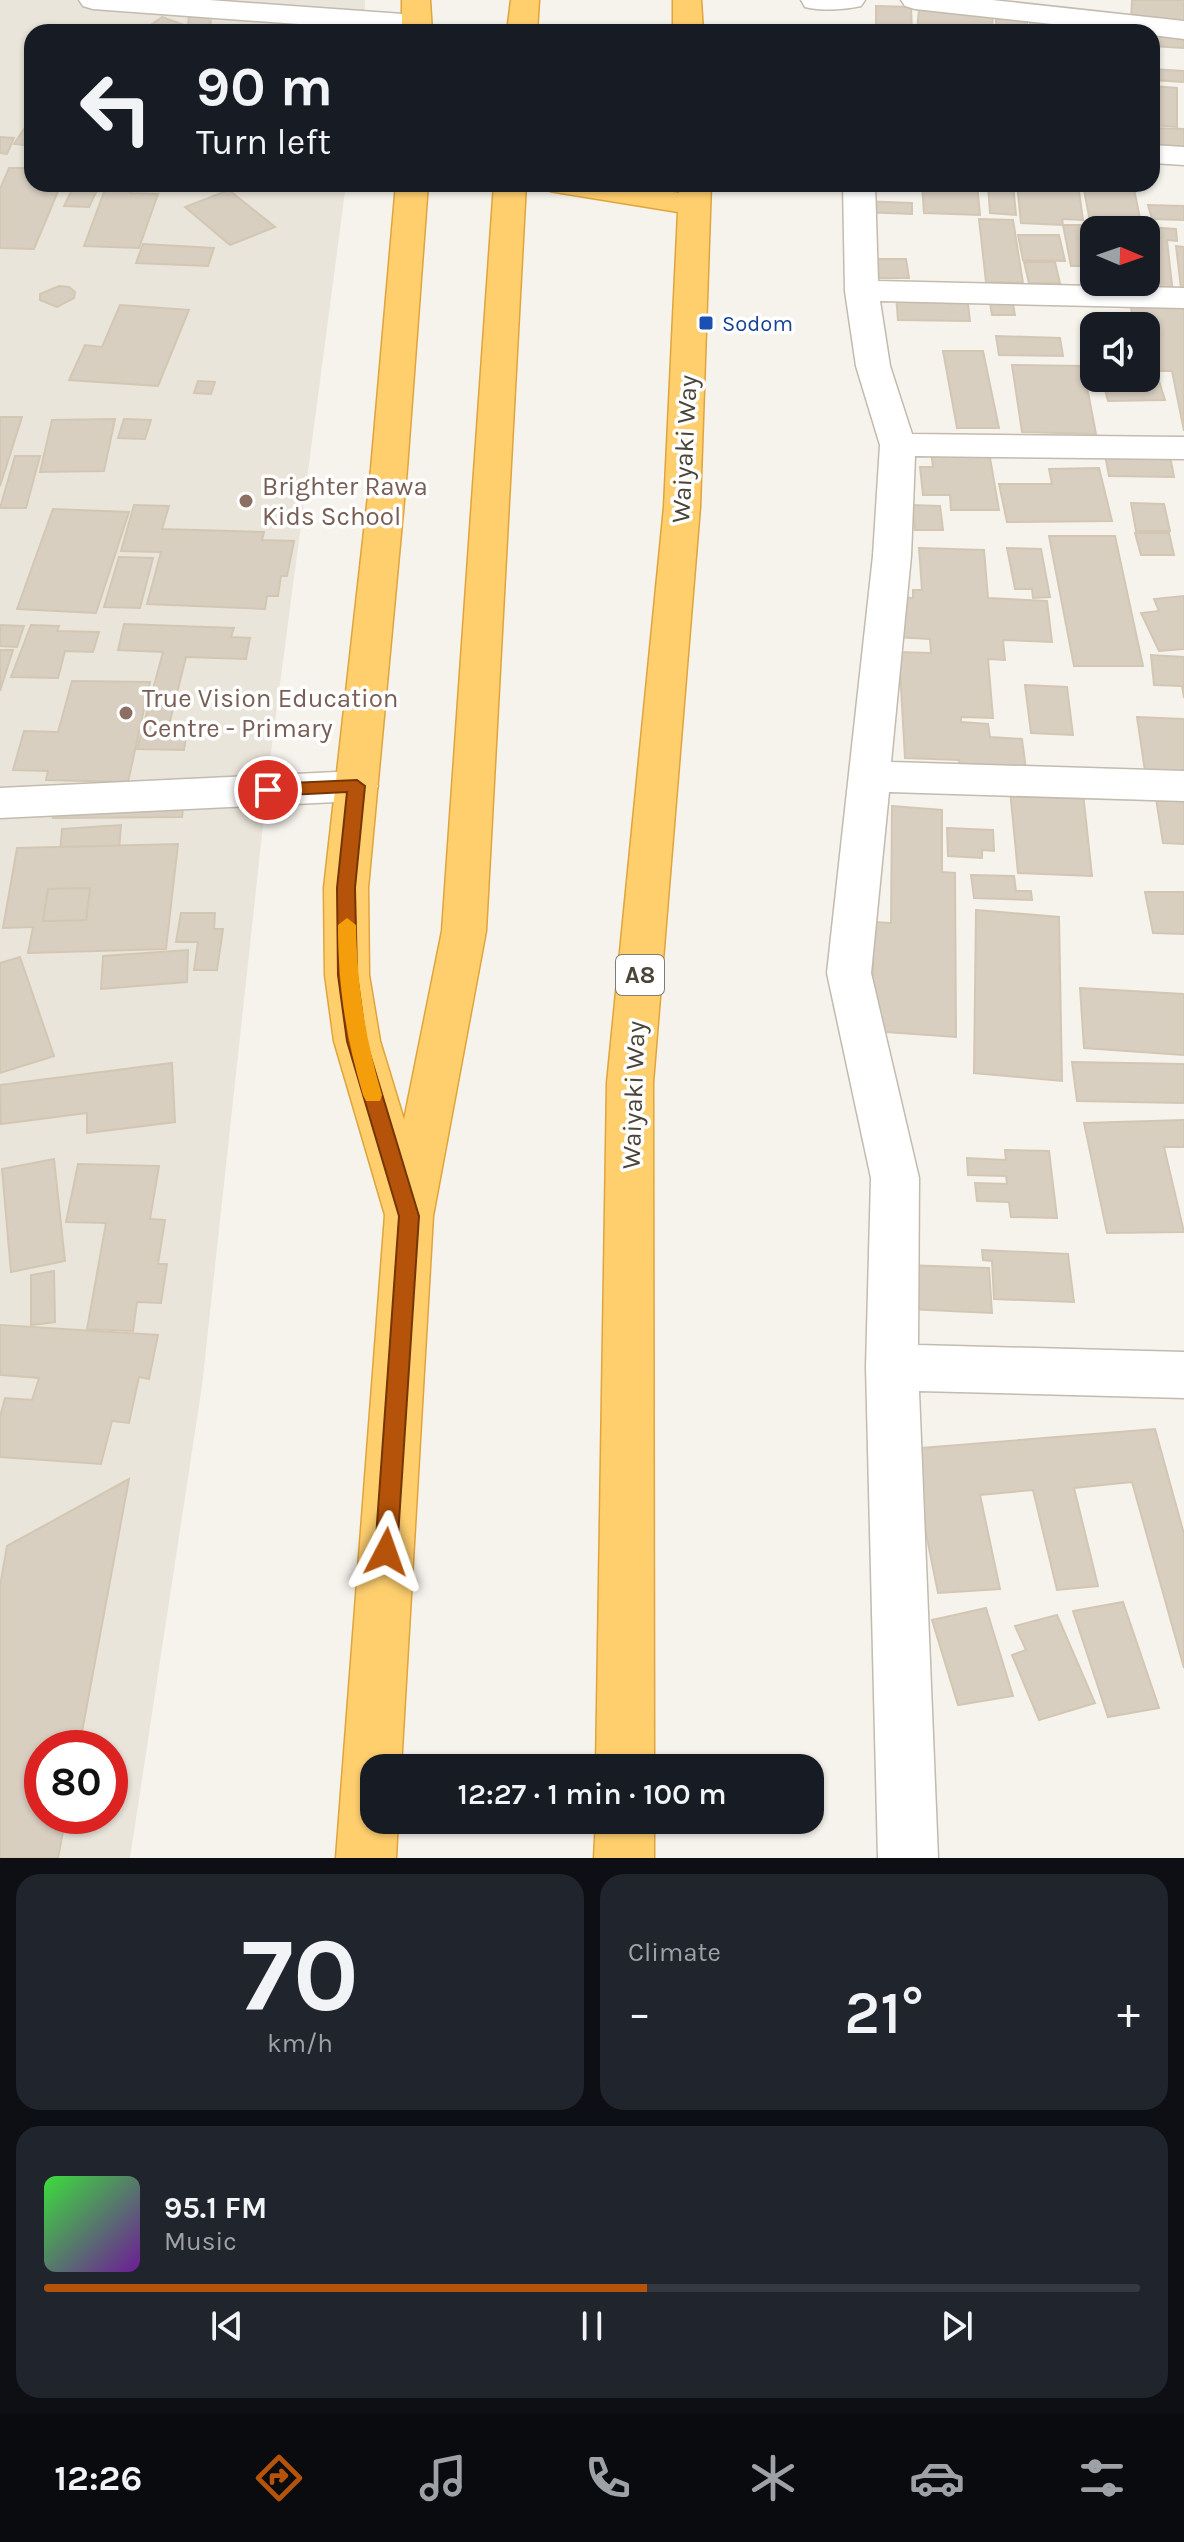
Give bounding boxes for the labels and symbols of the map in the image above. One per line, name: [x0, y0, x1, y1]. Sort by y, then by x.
north arrow: [1080, 216, 1160, 296]
place label: Sodom: [722, 311, 793, 337]
marker: Sodom: [697, 314, 715, 332]
street label: Waiyaki Way: [665, 374, 704, 524]
place label: Brighter Rawa Kids School: [262, 471, 428, 532]
marker: Brighter Rawa Kids School: [237, 492, 255, 510]
place label: True Vision Education Centre - Primary: [142, 683, 399, 744]
marker: True Vision Education Centre - Primary: [117, 704, 135, 722]
pin: [234, 756, 302, 824]
road number: A8: [616, 955, 664, 995]
street label: Waiyaki Way: [615, 1020, 652, 1170]
position arrow: [344, 1510, 428, 1594]
speed limit sign: 80: [24, 1730, 128, 1834]

